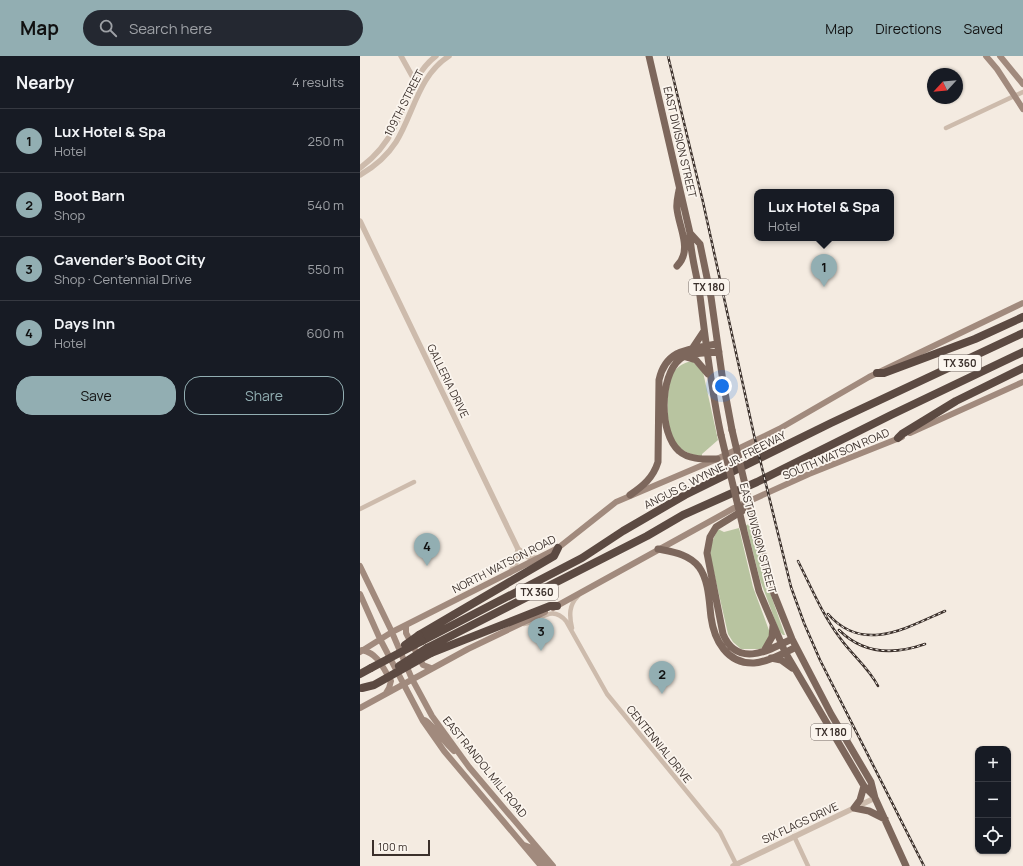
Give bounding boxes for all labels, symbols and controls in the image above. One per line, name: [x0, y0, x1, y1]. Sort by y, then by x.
search box: [83, 10, 363, 46]
text: Map: [20, 15, 59, 41]
icon: search: [97, 17, 119, 39]
text: Search here: [129, 18, 212, 39]
text: Map: [825, 19, 853, 38]
text: Directions: [875, 19, 942, 38]
text: Saved: [964, 19, 1003, 38]
street label: 109TH STREET: [380, 66, 427, 139]
north arrow: [927, 68, 963, 104]
text: Nearby: [16, 71, 74, 94]
text: 4 results: [292, 73, 344, 91]
street label: EAST DIVISION STREET: [660, 85, 701, 199]
text: Lux Hotel & Spa: [54, 121, 166, 142]
text: 1: [26, 132, 32, 150]
text: 250 m: [308, 132, 344, 150]
text: Hotel: [54, 142, 86, 160]
text: Boot Barn: [54, 185, 125, 206]
popup: [754, 189, 894, 241]
text: 2: [25, 196, 33, 214]
text: 540 m: [307, 196, 344, 214]
text: Lux Hotel & Spa: [768, 196, 880, 217]
text: Shop: [54, 206, 85, 224]
text: Hotel: [768, 217, 800, 235]
text: Cavender's Boot City: [54, 249, 205, 270]
pin: 1: [811, 254, 837, 287]
text: 3: [25, 260, 33, 278]
text: 550 m: [307, 260, 344, 278]
text: Shop · Centennial Drive: [54, 270, 192, 288]
road number: TX 180: [689, 279, 729, 295]
text: Days Inn: [54, 313, 115, 334]
text: 4: [25, 324, 33, 342]
text: 600 m: [306, 324, 344, 342]
text: Hotel: [54, 334, 86, 352]
street label: GALLERIA DRIVE: [424, 341, 473, 420]
road number: TX 360: [939, 355, 981, 371]
button: Save: [16, 376, 176, 415]
button: Share: [184, 376, 344, 415]
your location: [712, 376, 732, 396]
street label: SOUTH WATSON ROAD: [780, 424, 892, 483]
street label: ANGUS G. WYNNE, JR. FREEWAY: [641, 427, 789, 512]
street label: EAST DIVISION STREET: [737, 481, 781, 595]
street label: NORTH WATSON ROAD: [449, 531, 558, 596]
pin: 4: [414, 533, 440, 566]
road number: TX 360: [516, 584, 558, 600]
pin: 3: [528, 618, 554, 651]
pin: 2: [649, 661, 675, 694]
street label: CENTENNIAL DRIVE: [623, 702, 695, 786]
street label: EAST RANDOL MILL ROAD: [440, 713, 531, 820]
road number: TX 180: [811, 724, 851, 740]
map controls: [975, 746, 1011, 854]
button: +: [975, 746, 1011, 782]
button: −: [975, 782, 1011, 818]
street label: SIX FLAGS DRIVE: [759, 798, 840, 847]
button: locate: [975, 818, 1011, 854]
scale bar: [372, 838, 430, 857]
text: 100 m: [378, 839, 407, 854]

